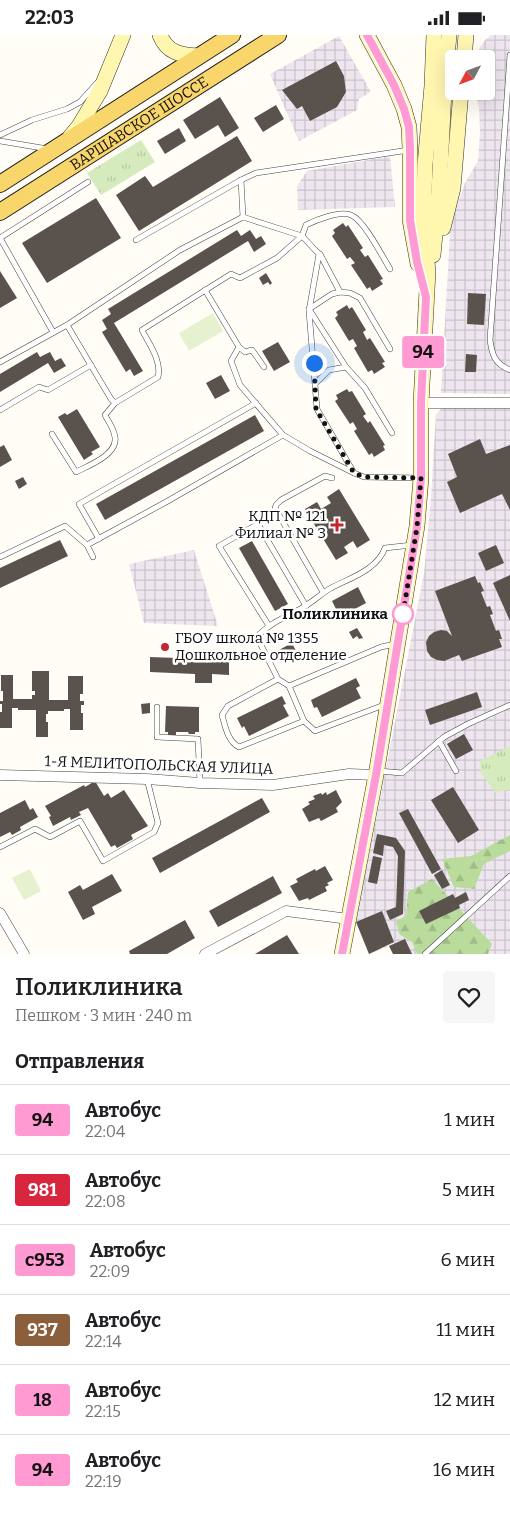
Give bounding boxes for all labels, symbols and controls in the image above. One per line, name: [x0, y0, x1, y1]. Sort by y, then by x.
text: 22:03: [25, 6, 74, 29]
north arrow: [445, 50, 495, 100]
map controls: [445, 50, 495, 100]
street label: ВАРШАВСКОЕ ШОССЕ: [67, 73, 212, 174]
line badge: 94: [400, 336, 446, 368]
text: 94: [412, 341, 434, 363]
your location: [302, 351, 327, 376]
place label: КДП № 121 Филиал № 3: [235, 507, 326, 542]
marker: КДП № 121 Филиал № 3: [330, 518, 344, 532]
marker: Поликлиника: [392, 603, 414, 625]
place label: Поликлиника: [282, 605, 389, 623]
place label: ГБОУ школа № 1355 Дошкольное отделение: [175, 629, 347, 664]
marker: ГБОУ школа № 1355 Дошкольное отделение: [159, 641, 171, 653]
street label: 1-Я МЕЛИТОПОЛЬСКАЯ УЛИЦА: [44, 752, 274, 778]
button: heart: [443, 971, 495, 1023]
text: Поликлиника: [15, 973, 183, 1001]
text: Пешком · 3 мин · 240 m: [15, 1006, 192, 1025]
text: Отправления: [15, 1050, 144, 1073]
text: Автобус: [85, 1099, 161, 1122]
text: 1 мин: [444, 1108, 495, 1131]
text: 94: [32, 1109, 53, 1131]
text: 22:04: [85, 1122, 125, 1141]
text: Автобус: [85, 1169, 161, 1192]
text: 5 мин: [442, 1178, 495, 1201]
text: 981: [28, 1179, 57, 1201]
text: 22:08: [85, 1192, 126, 1211]
text: Автобус: [90, 1239, 166, 1262]
text: 6 мин: [441, 1248, 495, 1271]
text: с953: [25, 1249, 65, 1271]
text: 22:09: [90, 1262, 130, 1281]
text: Автобус: [85, 1309, 161, 1332]
text: 11 мин: [436, 1318, 495, 1341]
text: 937: [27, 1319, 58, 1341]
text: 22:14: [85, 1332, 122, 1351]
text: Автобус: [85, 1379, 161, 1402]
text: 12 мин: [434, 1388, 495, 1411]
text: 18: [33, 1389, 52, 1411]
text: 22:15: [85, 1402, 121, 1421]
text: Автобус: [85, 1449, 161, 1472]
text: 16 мин: [433, 1458, 495, 1481]
text: 94: [32, 1459, 53, 1481]
text: 22:19: [85, 1472, 122, 1491]

